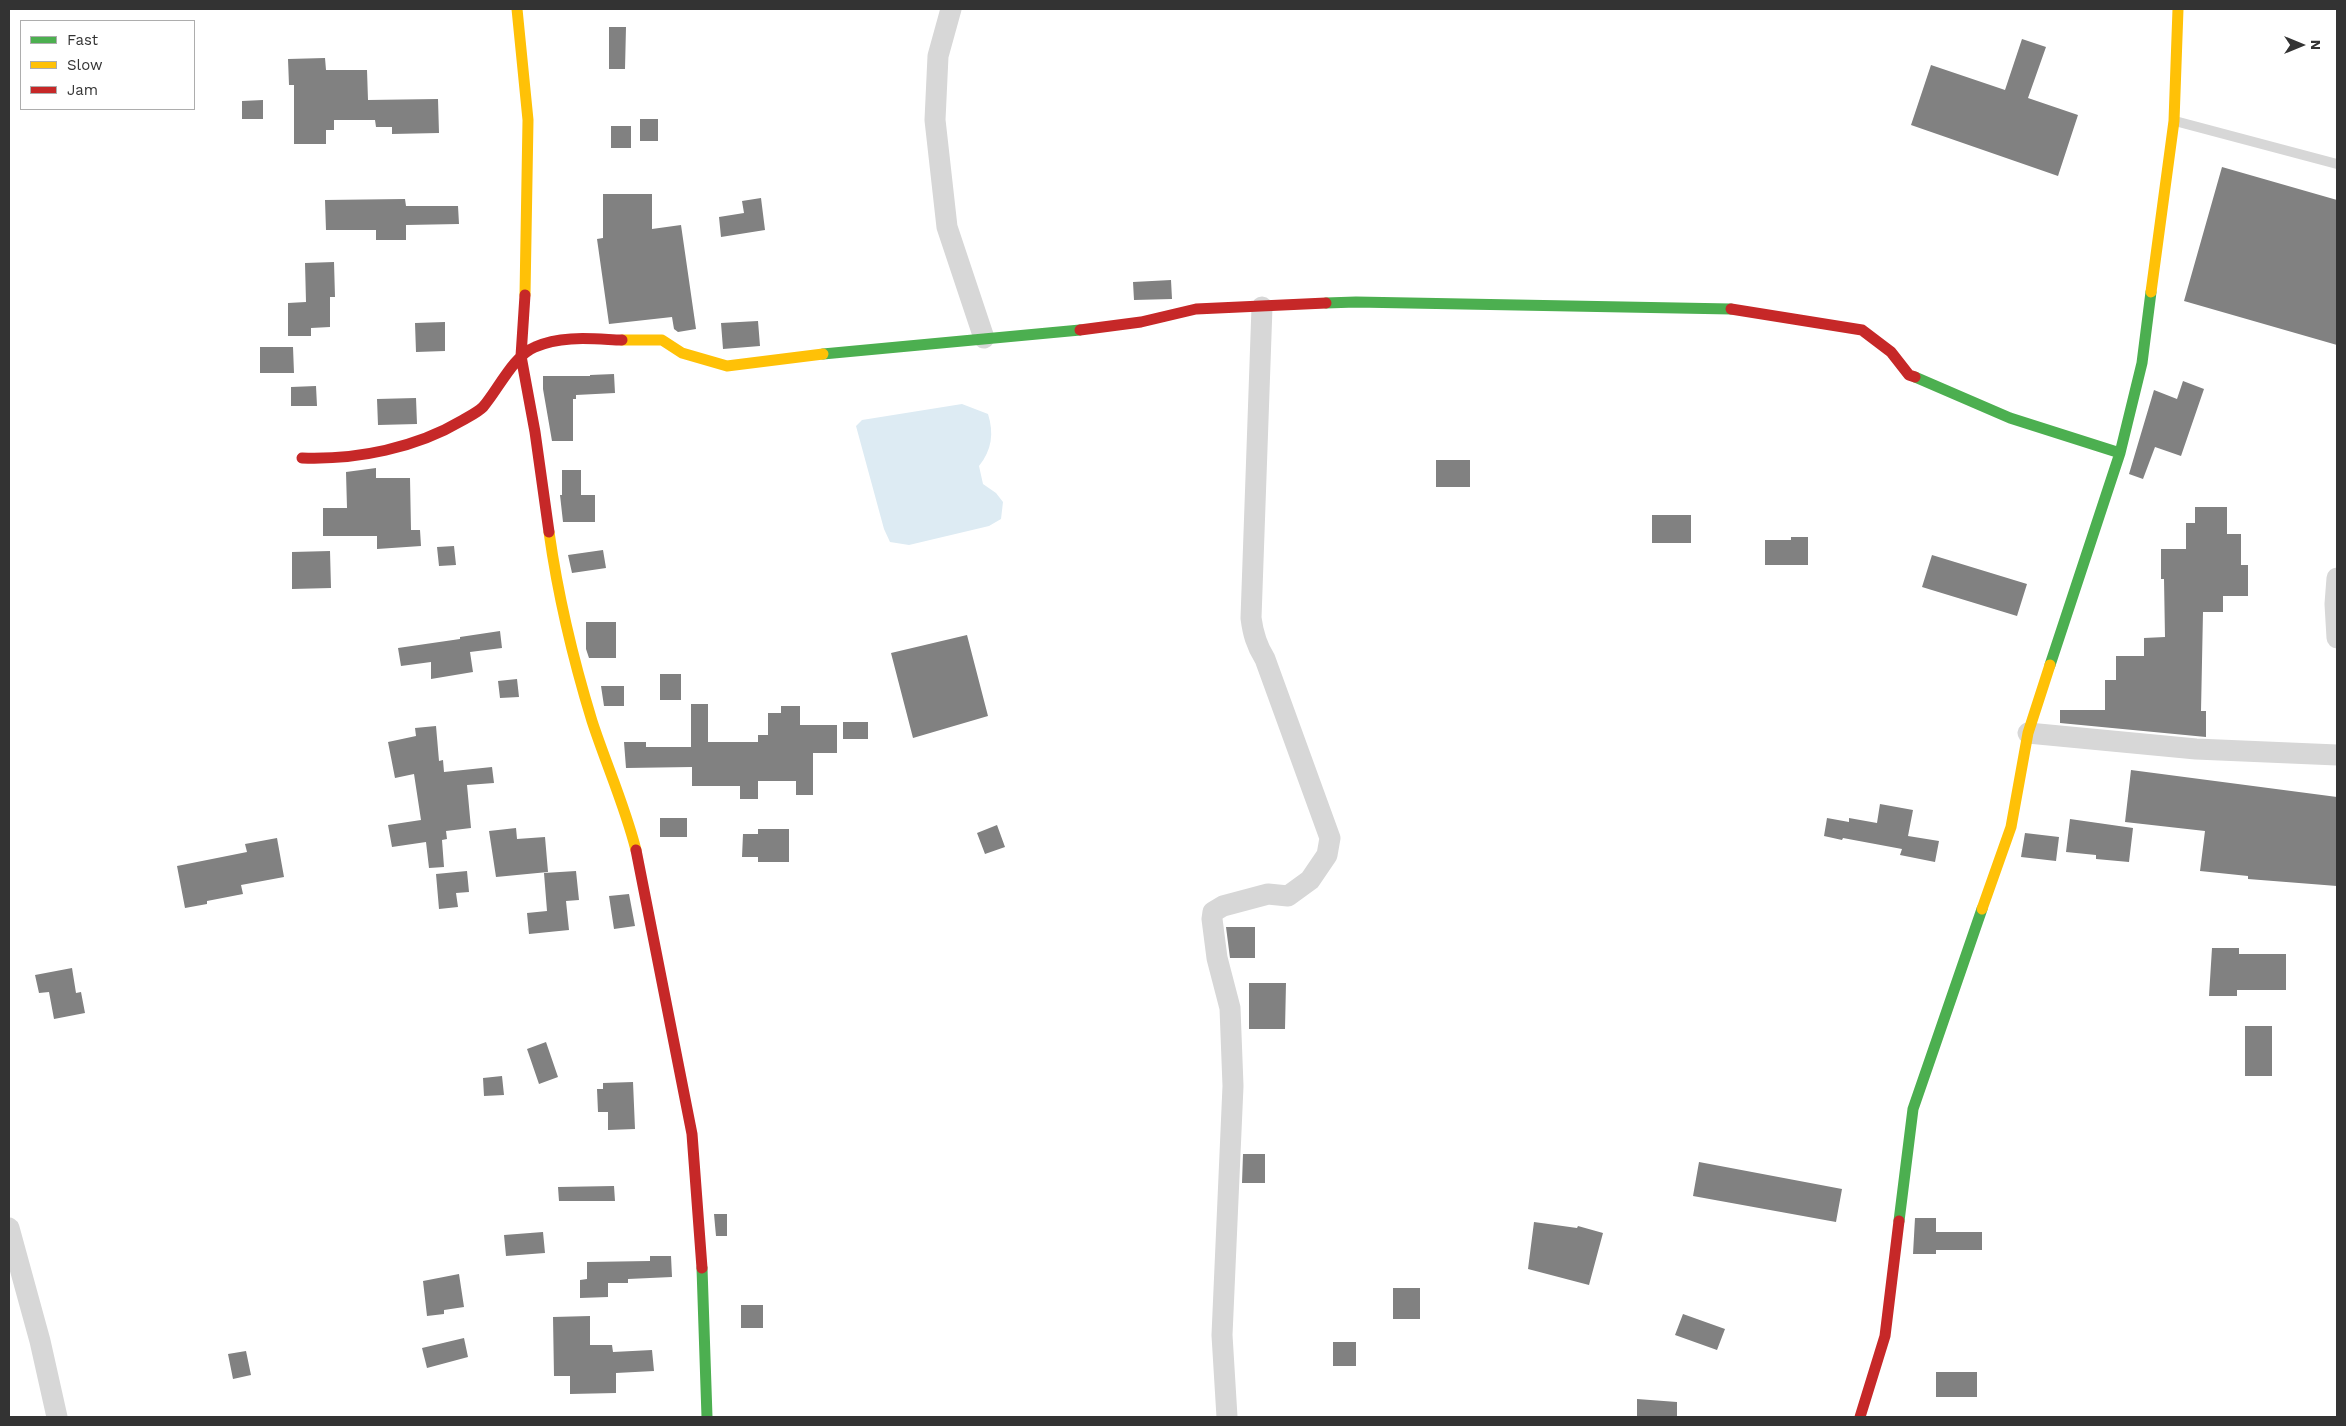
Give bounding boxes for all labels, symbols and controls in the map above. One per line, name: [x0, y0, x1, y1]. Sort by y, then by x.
legend: [20, 20, 195, 110]
north arrow: [2276, 20, 2326, 70]
text: Fast: [67, 31, 98, 49]
text: N: [2308, 40, 2324, 50]
text: Slow: [67, 56, 103, 74]
text: Jam: [67, 81, 98, 99]

